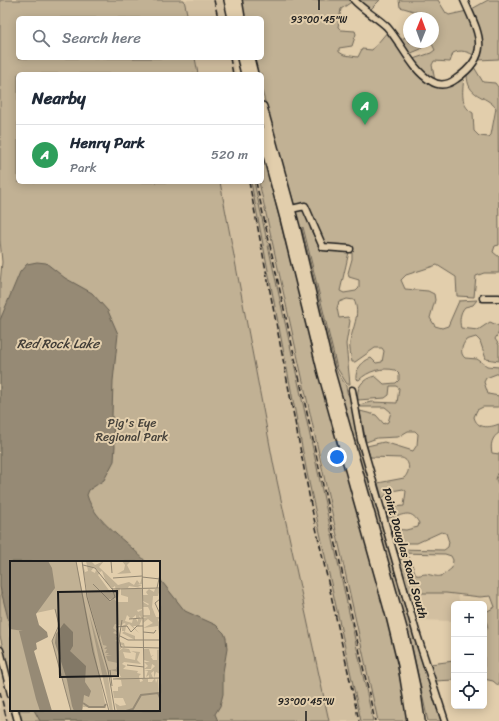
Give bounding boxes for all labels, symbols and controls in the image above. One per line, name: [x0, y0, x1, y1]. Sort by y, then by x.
text: 93°00'45"W: [291, 11, 348, 29]
north arrow: [403, 12, 439, 48]
search box: [16, 16, 264, 60]
text: Search here: [62, 25, 141, 51]
icon: search: [30, 27, 52, 49]
text: Nearby: [32, 83, 86, 113]
pin: A: [352, 92, 378, 125]
text: Henry Park: [70, 130, 145, 156]
text: A: [41, 143, 49, 166]
text: 520 m: [211, 143, 248, 166]
text: Park: [70, 156, 97, 179]
water label: Red Rock Lake: [17, 332, 100, 355]
park label: Pig's Eye Regional Park: [96, 412, 169, 448]
your location: [327, 447, 347, 467]
street label: Point Douglas Road South: [376, 485, 434, 621]
inset map: [10, 561, 160, 711]
map controls: [451, 601, 487, 709]
button: +: [451, 601, 487, 637]
button: −: [451, 637, 487, 673]
button: locate: [451, 673, 487, 709]
text: 93°00'45"W: [278, 693, 335, 711]

